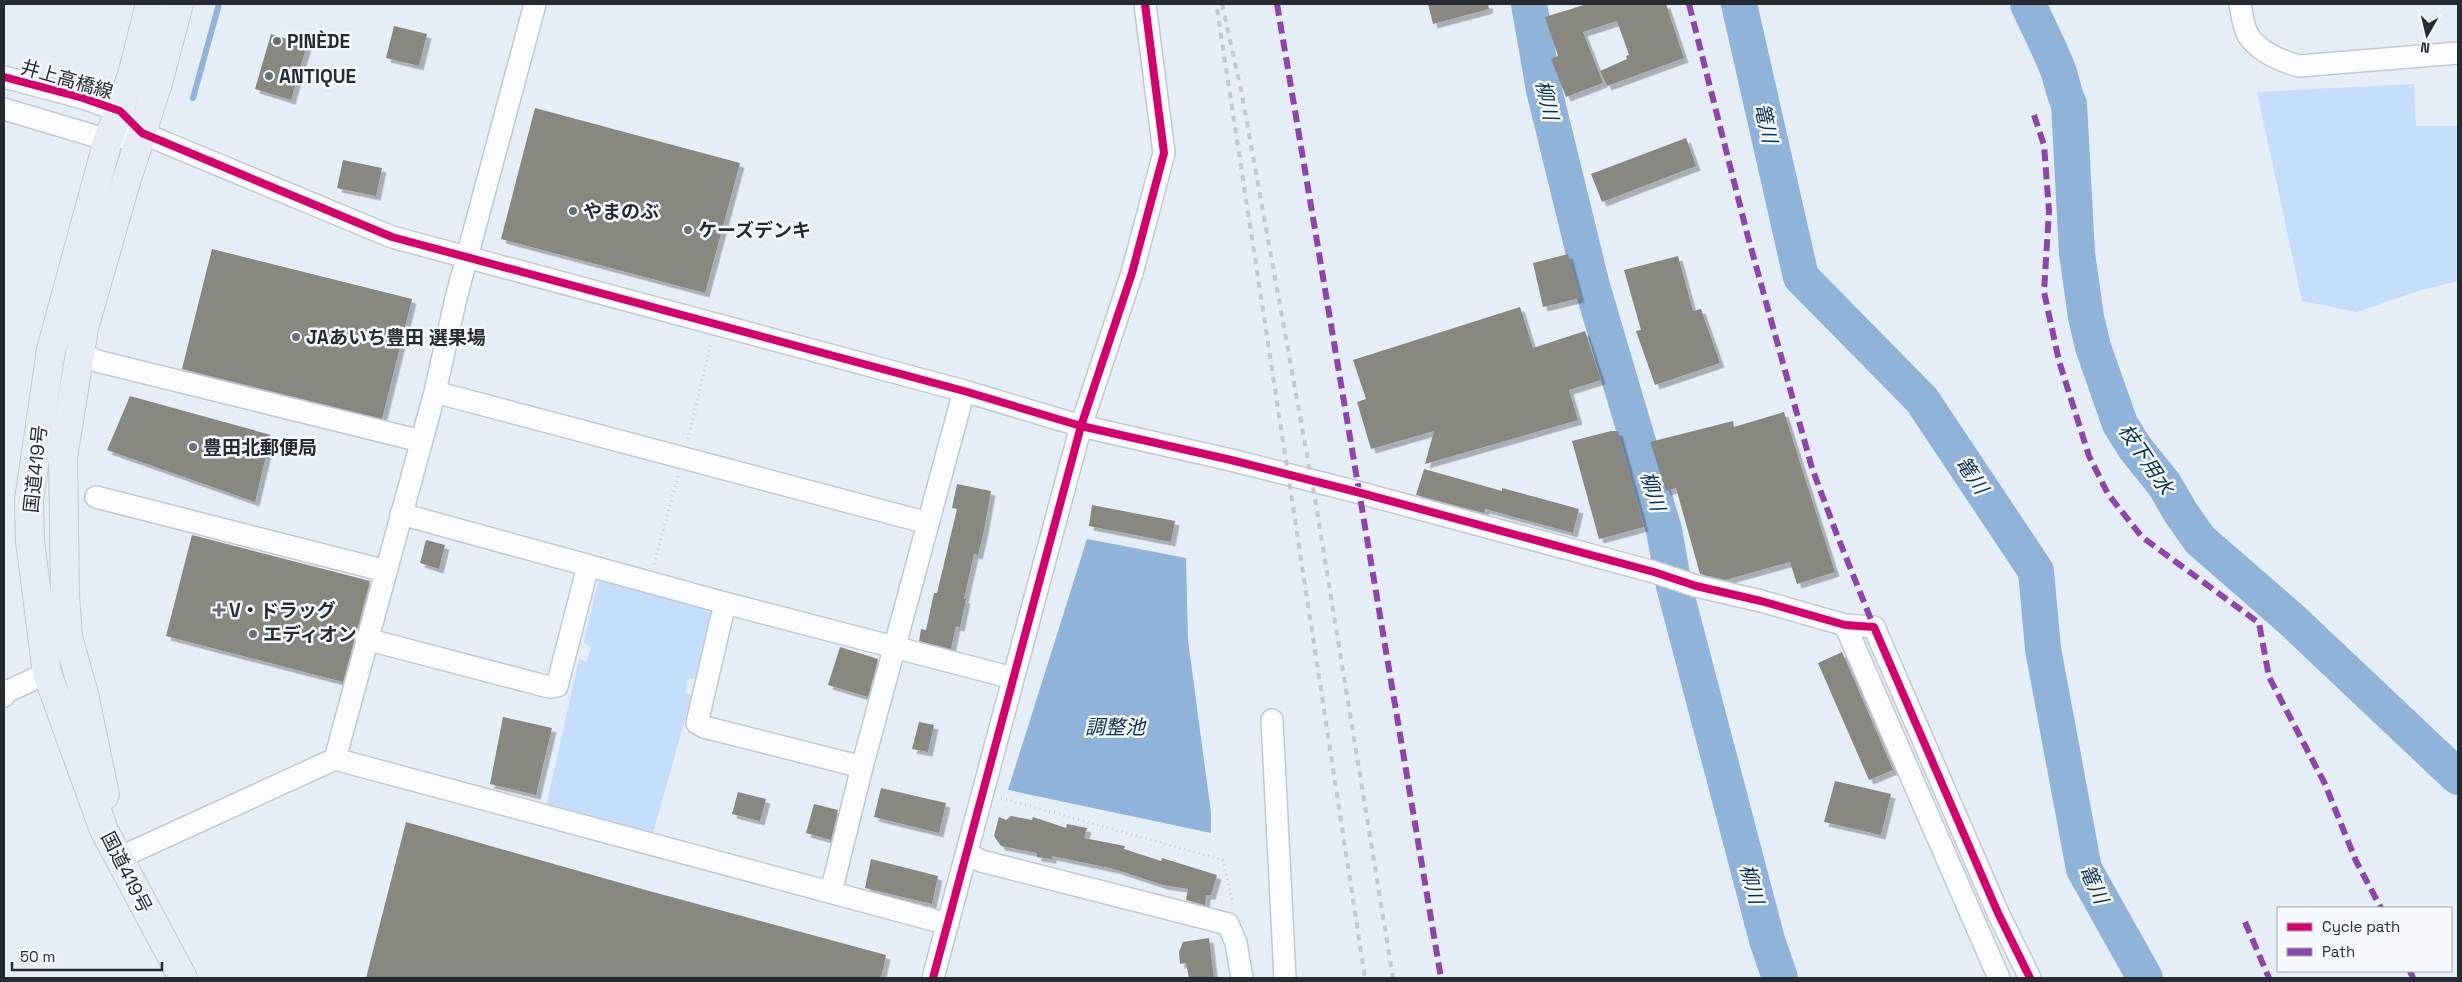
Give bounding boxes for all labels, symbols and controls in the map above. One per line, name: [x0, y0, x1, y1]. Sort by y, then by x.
north arrow: [2402, 10, 2452, 60]
place label: PINÈDE: [287, 29, 350, 54]
marker: PINÈDE: [271, 35, 283, 47]
text: N: [2419, 38, 2431, 57]
street label: 井上高橋線: [18, 54, 116, 105]
place label: ANTIQUE: [279, 64, 356, 89]
marker: ANTIQUE: [263, 70, 275, 82]
water label: 柳川: [1530, 78, 1565, 124]
water label: 篭川: [1749, 101, 1784, 147]
place label: やまのぶ: [583, 199, 659, 224]
marker: やまのぶ: [567, 205, 579, 217]
place label: ケーズデンキ: [698, 218, 811, 243]
marker: ケーズデンキ: [682, 224, 694, 236]
place label: JAあいち豊田 選果場: [306, 325, 486, 350]
marker: JAあいち豊田 選果場: [290, 331, 302, 343]
water label: 枝下用水: [2113, 419, 2180, 501]
street label: 国道419号: [18, 424, 53, 514]
place label: 豊田北郵便局: [203, 435, 317, 460]
marker: 豊田北郵便局: [187, 441, 199, 453]
water label: 篭川: [1950, 451, 1995, 501]
water label: 柳川: [1635, 468, 1672, 516]
place label: V・ドラッグ: [229, 598, 336, 623]
marker: V・ドラッグ: [213, 604, 225, 616]
place label: エディオン: [263, 622, 357, 647]
marker: エディオン: [247, 628, 259, 640]
water label: 調整池: [1085, 714, 1147, 740]
street label: 国道419号: [95, 827, 158, 917]
water label: 篭川: [2074, 860, 2115, 909]
water label: 柳川: [1734, 861, 1770, 909]
legend: [2277, 907, 2452, 972]
text: Cycle path: [2322, 917, 2400, 936]
scale bar: [12, 940, 162, 972]
text: Path: [2322, 942, 2355, 961]
text: 50 m: [20, 947, 55, 966]

